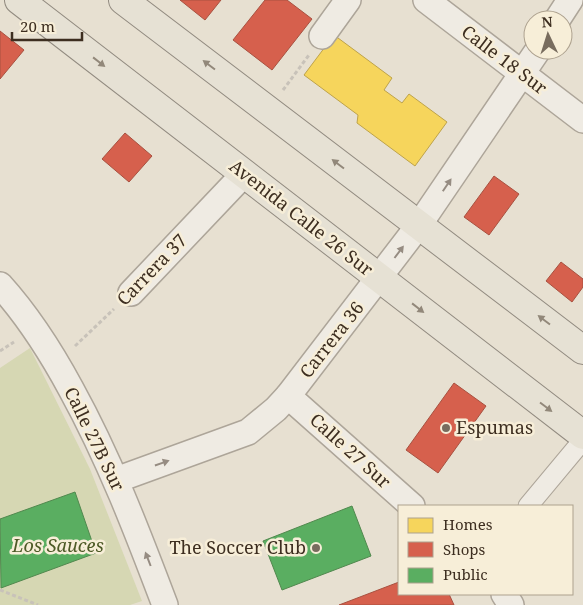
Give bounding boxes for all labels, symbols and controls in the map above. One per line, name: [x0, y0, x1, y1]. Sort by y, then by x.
scale bar: [12, 10, 82, 42]
north arrow: [523, 10, 573, 60]
text: N: [541, 12, 553, 31]
text: 20 m: [20, 16, 55, 36]
street label: Calle 18 Sur: [457, 19, 553, 100]
one-way arrow: [92, 57, 106, 67]
one-way arrow: [203, 60, 216, 71]
street label: Avenida Calle 26 Sur: [225, 154, 379, 281]
one-way arrow: [331, 159, 345, 169]
one-way arrow: [442, 179, 452, 192]
street label: Carrera 37: [111, 228, 191, 310]
one-way arrow: [394, 246, 405, 259]
street label: Carrera 36: [294, 296, 369, 383]
one-way arrow: [411, 303, 425, 313]
one-way arrow: [538, 315, 551, 326]
street label: Calle 27B Sur: [59, 383, 131, 495]
one-way arrow: [539, 402, 553, 412]
street label: Calle 27 Sur: [305, 407, 397, 493]
place label: Espumas: [456, 415, 533, 439]
marker: Espumas: [440, 422, 452, 434]
one-way arrow: [154, 459, 169, 466]
legend: [398, 505, 573, 595]
text: Homes: [443, 514, 493, 534]
park label: Los Sauces: [11, 533, 104, 557]
place label: The Soccer Club: [169, 535, 306, 559]
text: Shops: [443, 539, 486, 559]
marker: The Soccer Club: [310, 542, 322, 554]
one-way arrow: [143, 552, 151, 567]
text: Public: [443, 564, 488, 584]

